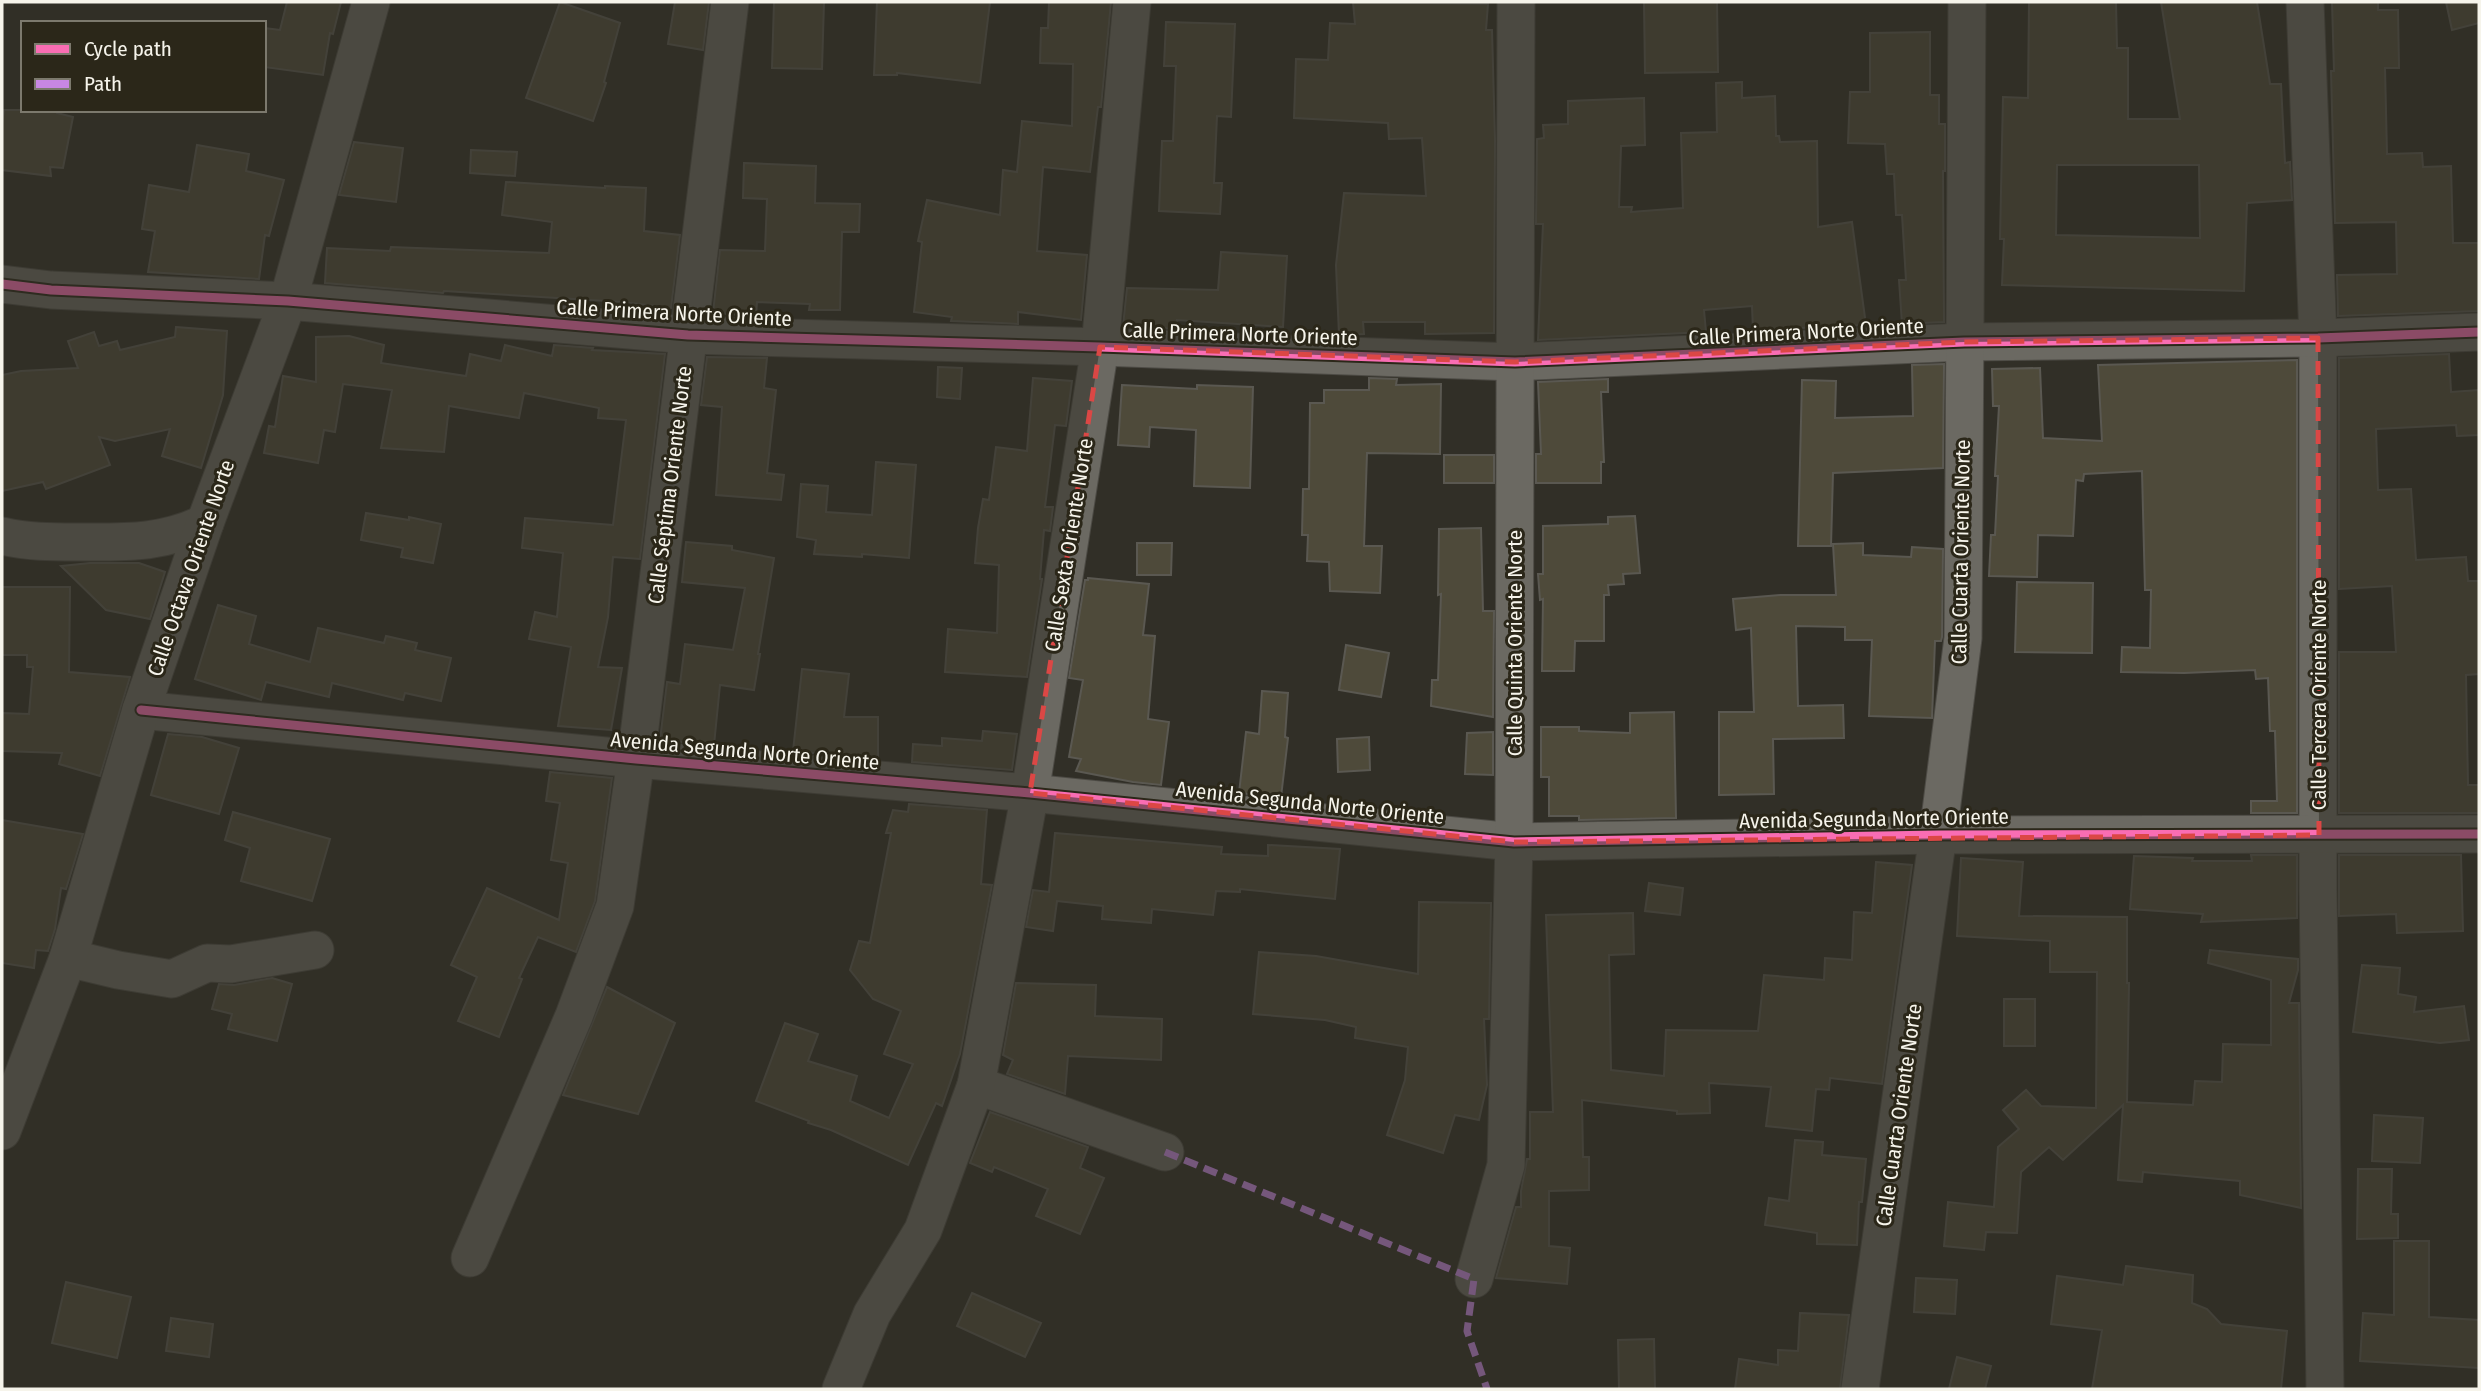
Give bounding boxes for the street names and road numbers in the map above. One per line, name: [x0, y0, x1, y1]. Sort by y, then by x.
street label: Calle Primera Norte Oriente: [556, 294, 792, 332]
street label: Calle Primera Norte Oriente: [1688, 313, 1924, 351]
street label: Calle Primera Norte Oriente: [1122, 317, 1358, 351]
street label: Calle Séptima Oriente Norte: [643, 365, 697, 605]
street label: Calle Sexta Oriente Norte: [1039, 436, 1099, 654]
street label: Calle Cuarta Oriente Norte: [1946, 439, 1976, 665]
street label: Calle Octava Oriente Norte: [142, 456, 240, 680]
street label: Calle Quinta Oriente Norte: [1502, 530, 1528, 756]
street label: Calle Tercera Oriente Norte: [2306, 580, 2332, 810]
street label: Avenida Segunda Norte Oriente: [610, 726, 880, 776]
street label: Avenida Segunda Norte Oriente: [1175, 776, 1445, 830]
street label: Avenida Segunda Norte Oriente: [1739, 804, 2009, 834]
street label: Calle Cuarta Oriente Norte: [1870, 1002, 1928, 1228]

